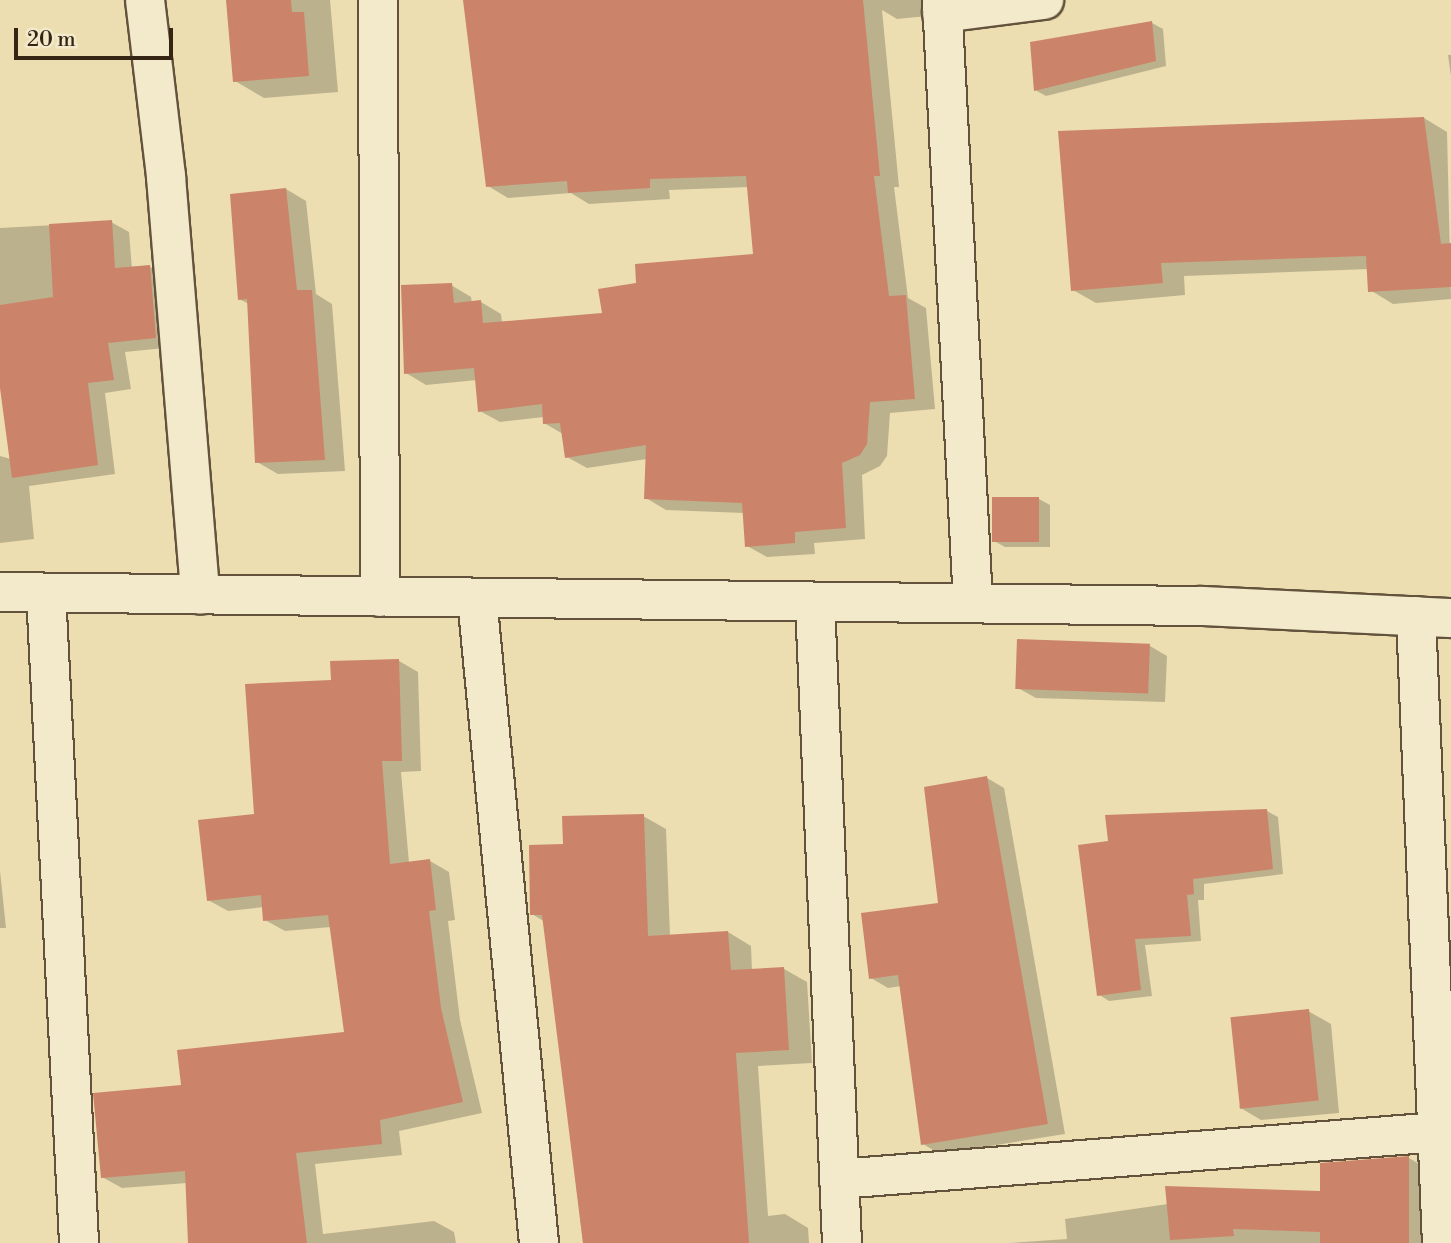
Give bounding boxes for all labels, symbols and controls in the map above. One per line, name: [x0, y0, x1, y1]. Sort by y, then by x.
scale bar: [18, 14, 177, 58]
text: 20 m: [27, 27, 76, 53]

